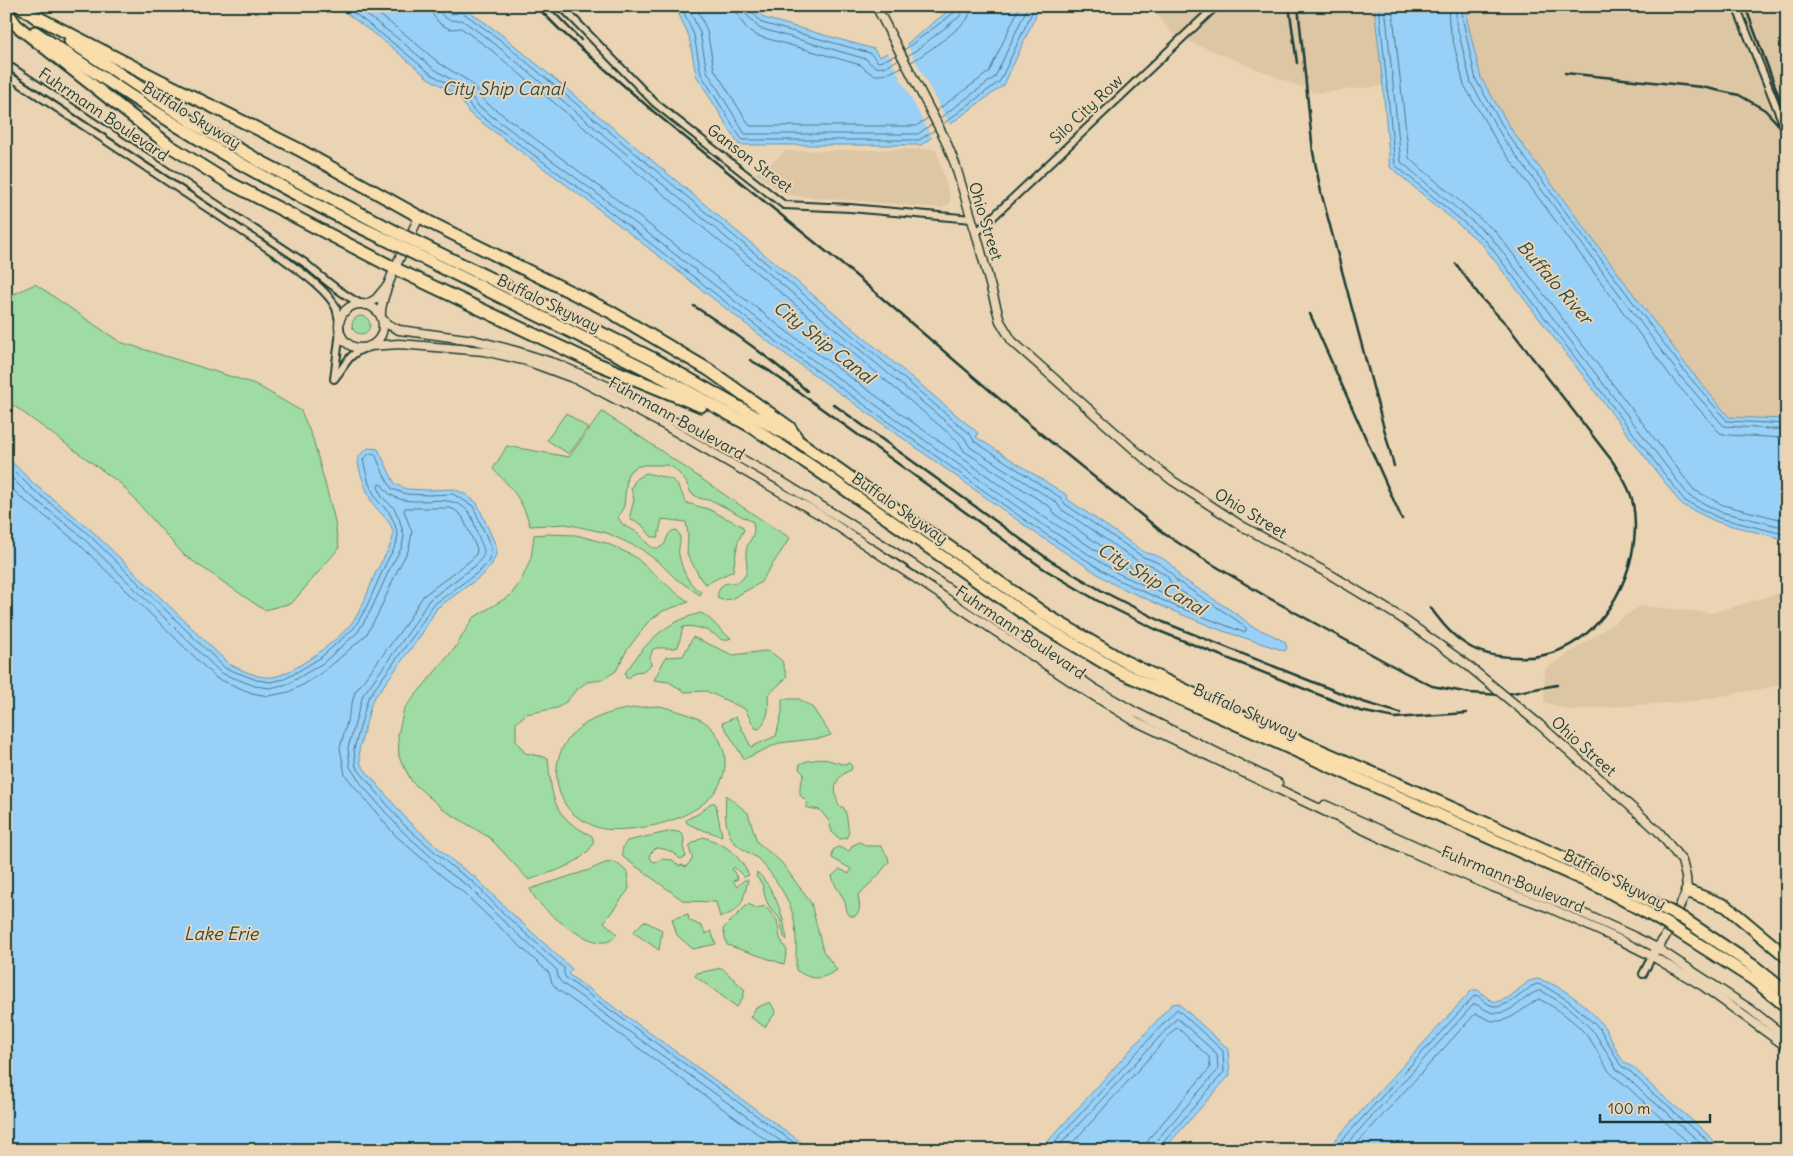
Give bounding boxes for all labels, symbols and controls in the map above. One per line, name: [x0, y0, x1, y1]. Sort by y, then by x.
street label: Fuhrmann Boulevard: [35, 63, 173, 165]
street label: Silo City Row: [1045, 70, 1127, 148]
street label: Buffalo Skyway: [139, 77, 245, 153]
water label: City Ship Canal: [442, 77, 567, 100]
street label: Ganson Street: [703, 119, 797, 197]
street label: Ohio Street: [965, 179, 1008, 263]
water label: Buffalo River: [1512, 235, 1599, 331]
street label: Buffalo Skyway: [494, 269, 604, 337]
water label: City Ship Canal: [769, 295, 882, 390]
street label: Fuhrmann Boulevard: [605, 372, 749, 464]
street label: Buffalo Skyway: [848, 468, 952, 548]
street label: Ohio Street: [1211, 484, 1291, 543]
water label: City Ship Canal: [1094, 538, 1213, 622]
street label: Fuhrmann Boulevard: [952, 581, 1090, 683]
street label: Buffalo Skyway: [1191, 679, 1301, 743]
street label: Ohio Street: [1547, 712, 1621, 781]
street label: Fuhrmann Boulevard: [1438, 841, 1588, 917]
street label: Buffalo Skyway: [1560, 845, 1670, 913]
water label: Lake Erie: [184, 922, 260, 945]
scale bar: [1600, 1091, 1710, 1123]
text: 100 m: [1608, 1099, 1650, 1118]

